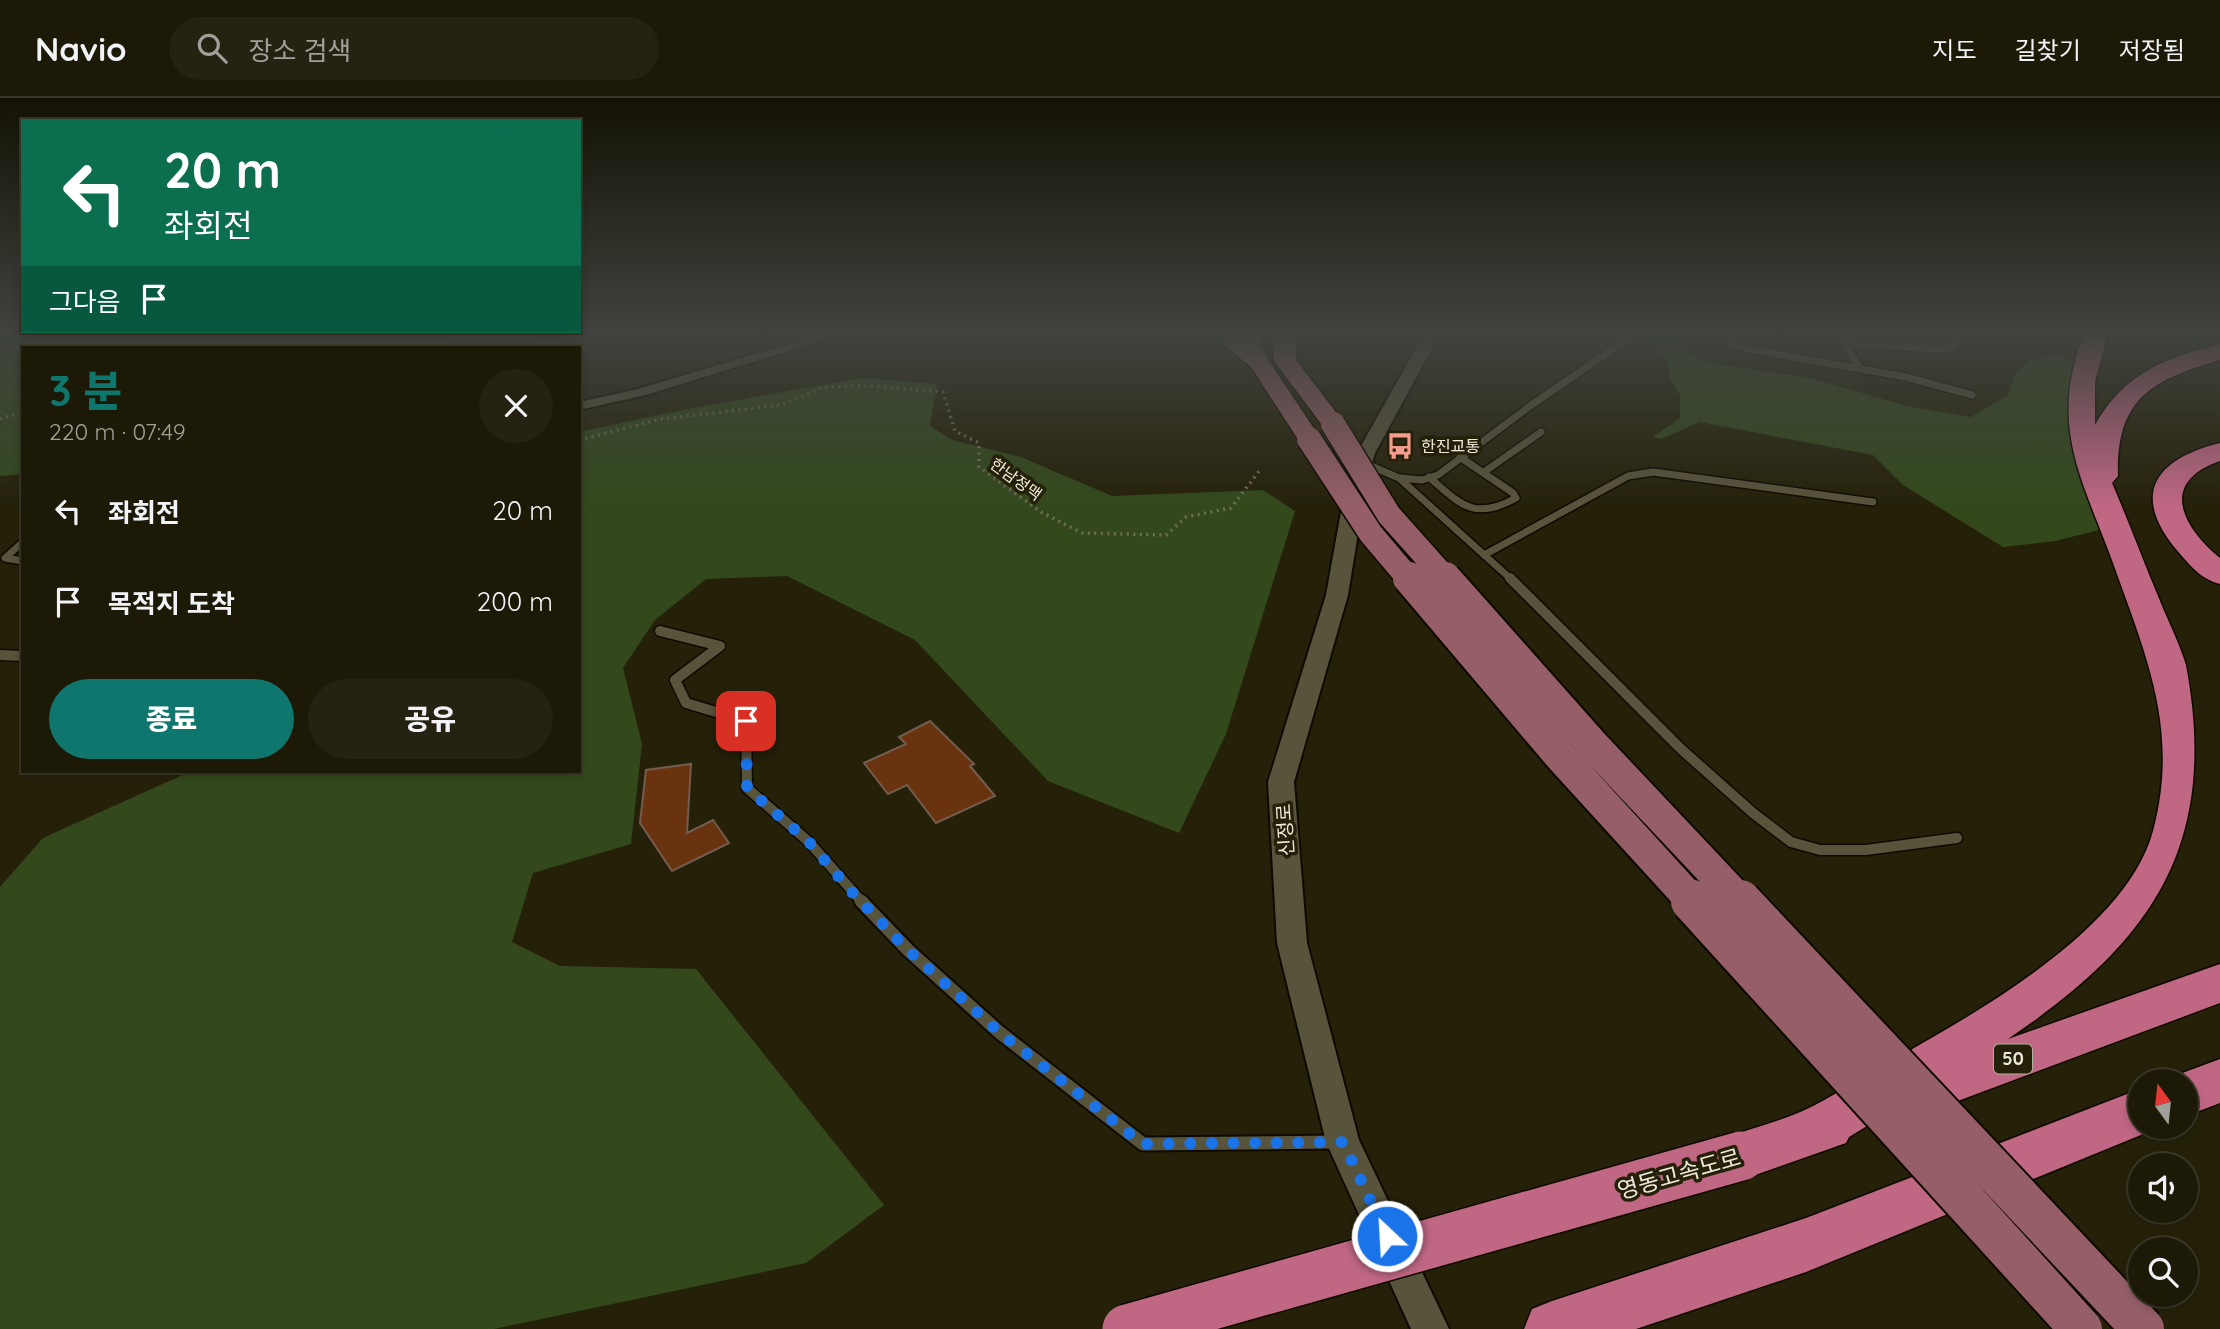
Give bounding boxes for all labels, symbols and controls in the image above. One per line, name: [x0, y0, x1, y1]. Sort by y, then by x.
search box: [169, 17, 659, 80]
text: Navio: [35, 28, 127, 69]
icon: search: [193, 29, 231, 67]
text: 장소 검색: [249, 34, 351, 67]
text: 지도: [1932, 35, 1977, 65]
text: 길찾기: [2015, 35, 2081, 65]
text: 저장됨: [2119, 35, 2185, 65]
text: 20 m: [164, 139, 281, 200]
icon: left: [49, 147, 140, 238]
text: 좌회전: [164, 205, 252, 245]
icon: arrive: [135, 280, 173, 318]
text: 그다음: [49, 285, 121, 318]
text: 3 분: [49, 364, 122, 417]
button: close: [479, 369, 553, 443]
text: 220 m · 07:49: [49, 417, 185, 446]
bus stop icon: 한진교통: [1385, 431, 1415, 461]
place label: 한진교통: [1421, 436, 1480, 456]
street label: 한남정맥: [986, 454, 1046, 504]
icon: left: [49, 492, 87, 530]
text: 20 m: [492, 494, 553, 527]
text: 좌회전: [108, 496, 180, 529]
icon: arrive: [49, 583, 87, 621]
text: 200 m: [477, 585, 553, 618]
text: 목적지 도착: [108, 587, 235, 620]
button: 종료: [49, 679, 294, 759]
button: 공유: [308, 679, 553, 759]
pin: [716, 691, 776, 751]
icon: arrive: [727, 702, 765, 740]
street label: 신정로: [1271, 803, 1299, 857]
road number: 50: [1994, 1044, 2032, 1074]
north arrow: [2128, 1069, 2198, 1139]
map controls: [2128, 1069, 2198, 1307]
street label: 영동고속도로: [1614, 1142, 1744, 1205]
button: sound: [2128, 1153, 2198, 1223]
position arrow: [1350, 1199, 1424, 1273]
button: search: [2128, 1237, 2198, 1307]

